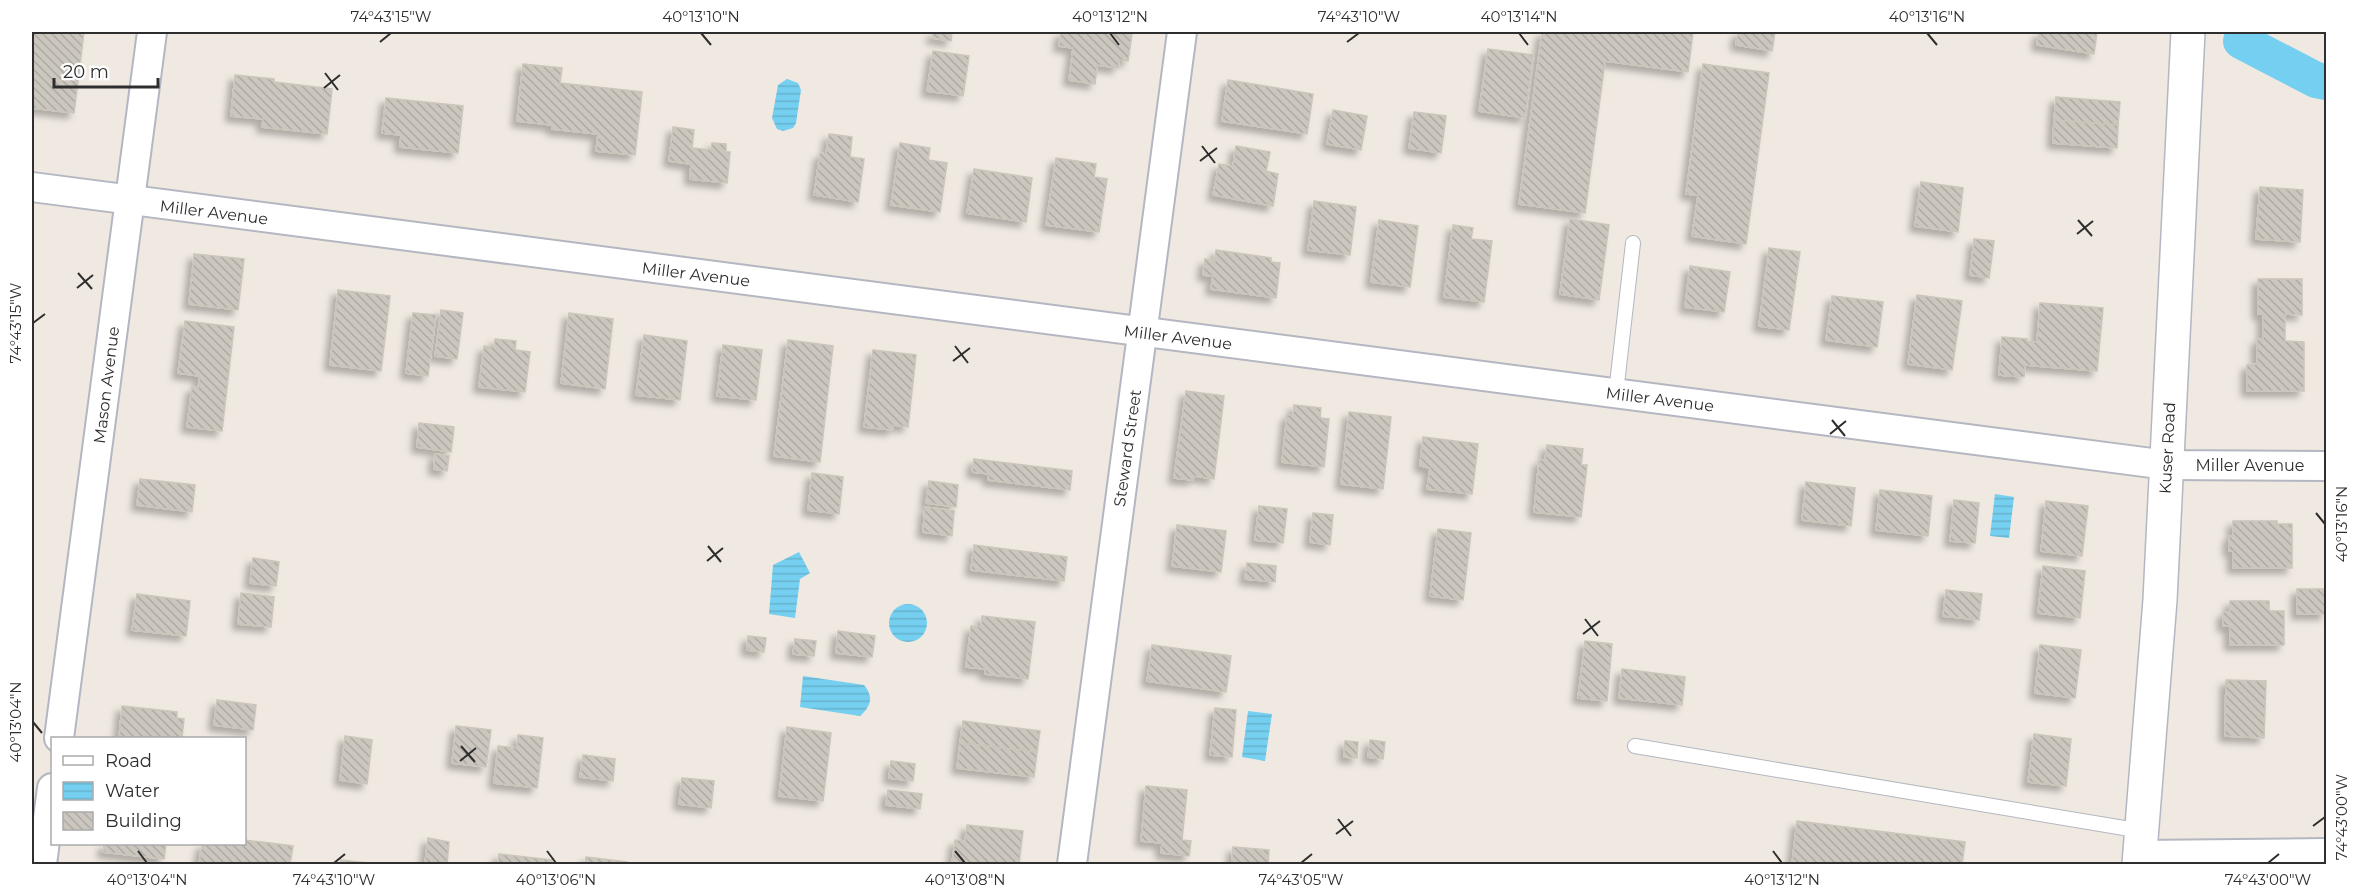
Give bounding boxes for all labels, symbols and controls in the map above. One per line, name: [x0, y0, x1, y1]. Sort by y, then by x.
text: 74°43'15"W: [351, 7, 432, 26]
text: 40°13'10"N: [662, 7, 740, 26]
text: 40°13'12"N: [1072, 7, 1148, 26]
text: 74°43'10"W: [1318, 7, 1401, 26]
text: 40°13'14"N: [1481, 7, 1557, 26]
text: 40°13'16"N: [1889, 7, 1965, 26]
scale bar: [54, 51, 158, 89]
text: 20 m: [63, 61, 109, 83]
street label: Miller Avenue: [159, 196, 269, 229]
street label: Miller Avenue: [641, 258, 751, 291]
text: 74°43'15"W: [6, 282, 25, 363]
street label: Miller Avenue: [1123, 321, 1233, 354]
street label: Mason Avenue: [90, 325, 123, 445]
street label: Miller Avenue: [1605, 383, 1715, 416]
street label: Steward Street: [1110, 388, 1145, 508]
street label: Kuser Road: [2156, 402, 2179, 494]
street label: Miller Avenue: [2196, 456, 2304, 475]
text: 40°13'16"N: [2332, 486, 2351, 562]
text: 40°13'04"N: [6, 682, 25, 762]
legend: [51, 737, 246, 845]
text: Road: [105, 750, 152, 772]
text: 74°43'00"W: [2332, 773, 2351, 860]
text: Water: [105, 780, 160, 802]
text: Building: [105, 810, 182, 832]
text: 40°13'04"N: [107, 870, 187, 889]
text: 74°43'10"W: [293, 870, 376, 889]
text: 40°13'06"N: [516, 870, 596, 889]
text: 40°13'08"N: [925, 870, 1006, 889]
text: 74°43'05"W: [1259, 870, 1344, 889]
text: 40°13'12"N: [1744, 870, 1820, 889]
text: 74°43'00"W: [2225, 870, 2312, 889]

